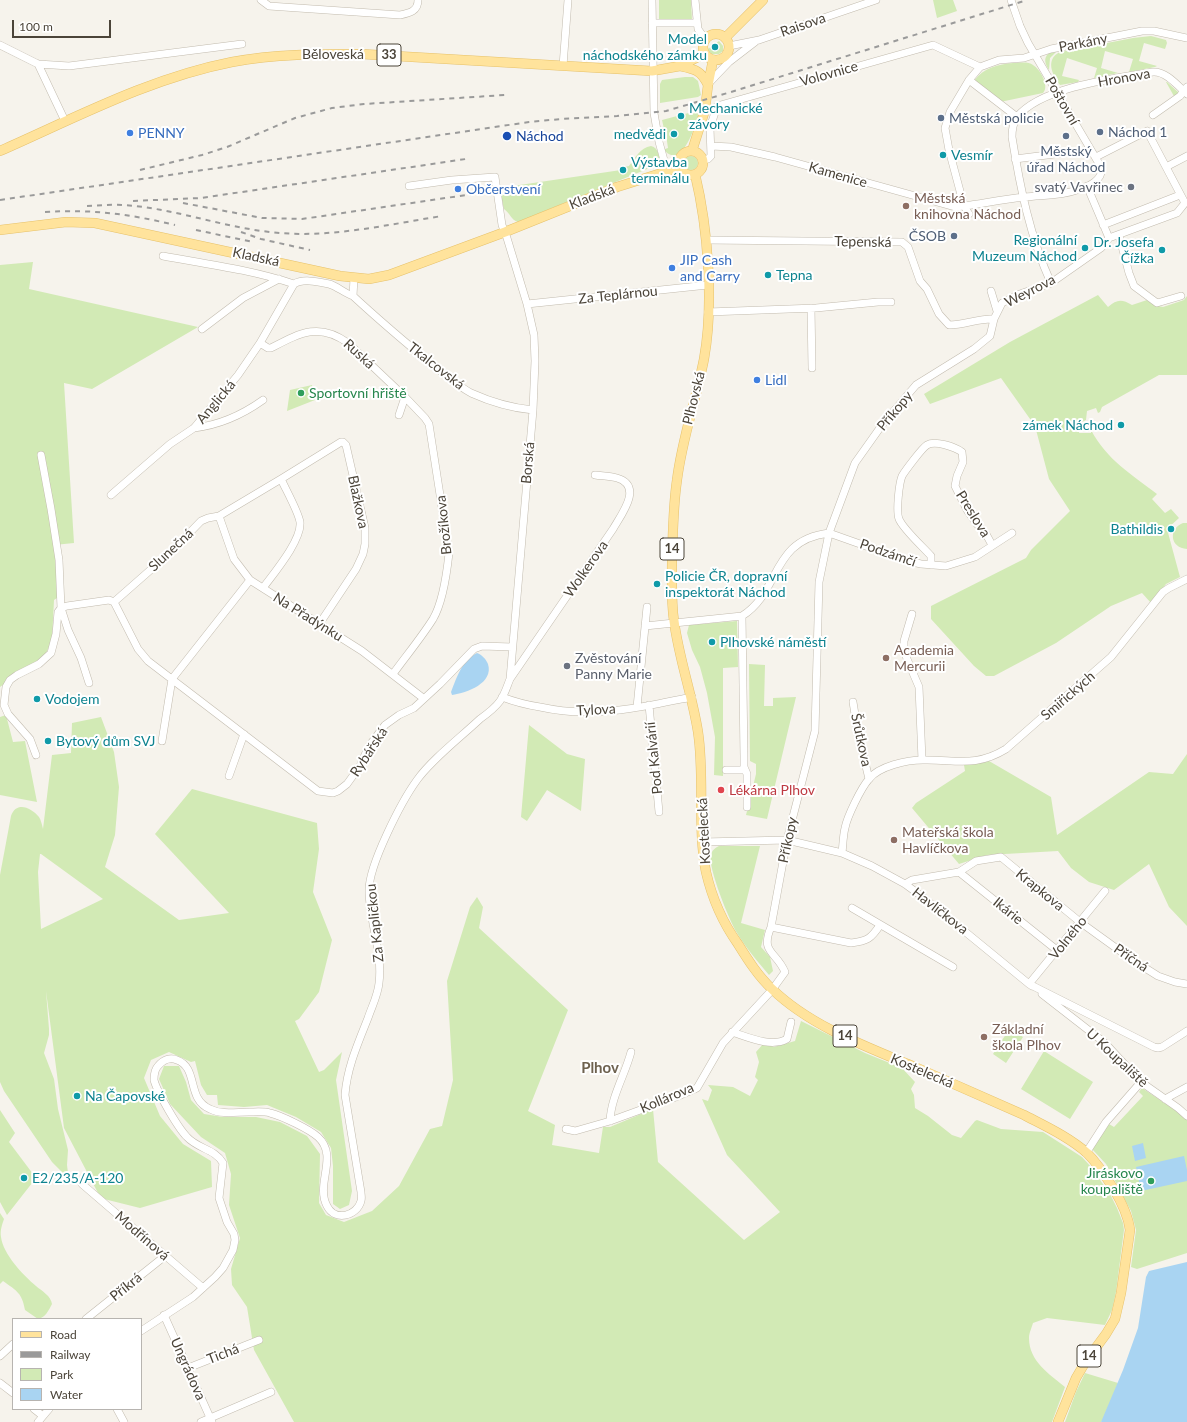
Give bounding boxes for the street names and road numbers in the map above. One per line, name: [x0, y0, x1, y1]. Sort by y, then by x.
street label: Raisova: [778, 9, 828, 41]
street label: Parkány: [1057, 30, 1109, 56]
road number: 33: [377, 44, 401, 66]
street label: Běloveská: [302, 46, 364, 62]
street label: Volovnice: [798, 58, 860, 90]
street label: Hronova: [1096, 65, 1152, 91]
street label: Poštovní: [1041, 74, 1083, 128]
street label: Kamenice: [807, 159, 869, 191]
street label: Kladská: [567, 181, 617, 213]
street label: Tepenská: [834, 233, 892, 251]
street label: Kladská: [231, 244, 281, 270]
street label: Weyrova: [1002, 271, 1058, 311]
street label: Za Teplárnou: [578, 282, 658, 308]
street label: Ruská: [340, 336, 378, 372]
street label: Tkalcovská: [404, 339, 468, 393]
street label: Plhovská: [679, 370, 709, 426]
street label: Anglická: [193, 377, 239, 427]
street label: Příkopy: [874, 388, 916, 434]
street label: Borská: [518, 441, 538, 485]
street label: Blažkova: [344, 474, 372, 530]
street label: Preslova: [952, 488, 994, 540]
street label: Brožíkova: [433, 494, 455, 556]
street label: Slunečná: [145, 525, 197, 575]
street label: Podzámčí: [858, 536, 918, 570]
street label: Wolkerova: [560, 537, 612, 601]
road number: 14: [660, 538, 684, 560]
street label: Na Přadýnku: [270, 589, 346, 645]
street label: Smiřických: [1038, 668, 1098, 724]
street label: Tylova: [576, 701, 616, 719]
street label: Šrůtkova: [847, 712, 875, 768]
street label: Pod Kalvárií: [642, 721, 666, 795]
street label: Rybářská: [347, 724, 391, 780]
street label: Kostelecká: [694, 797, 714, 865]
street label: Příkopy: [775, 816, 801, 864]
street label: Krapkova: [1012, 865, 1068, 915]
street label: Za Kapličkou: [363, 883, 387, 963]
street label: Havlíčkova: [909, 884, 971, 938]
street label: Ikárie: [990, 894, 1026, 928]
street label: Volného: [1046, 913, 1090, 963]
street label: Příčná: [1110, 940, 1152, 976]
road number: 14: [833, 1025, 857, 1047]
street label: U Koupaliště: [1083, 1025, 1151, 1091]
street label: Kostelecká: [888, 1050, 956, 1092]
street label: Kollárova: [638, 1079, 696, 1117]
street label: Modřínová: [111, 1208, 173, 1264]
street label: Příkrá: [107, 1269, 145, 1305]
street label: Ungrádova: [167, 1335, 209, 1403]
street label: Tichá: [205, 1340, 241, 1368]
road number: 14: [1077, 1345, 1101, 1367]

